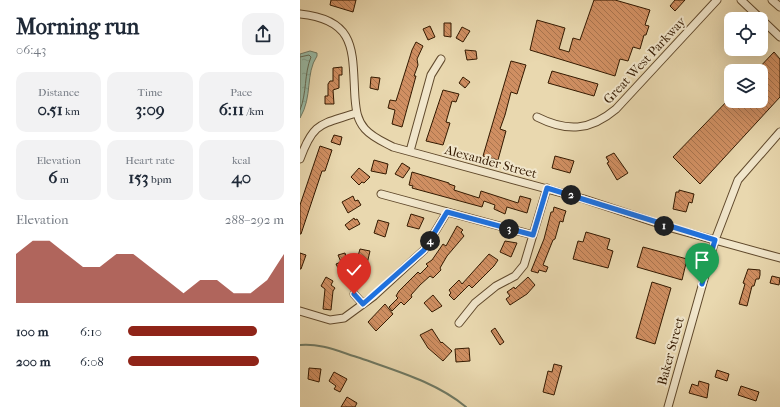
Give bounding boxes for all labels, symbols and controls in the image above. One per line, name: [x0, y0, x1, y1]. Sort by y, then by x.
map controls: [724, 12, 768, 108]
button: locate: [724, 12, 768, 56]
button: share: [242, 13, 284, 55]
street label: Great West Parkway: [600, 13, 689, 107]
text: Morning run: [16, 14, 139, 40]
text: 06:43: [16, 42, 46, 57]
button: layers: [724, 64, 768, 108]
text: Distance: [38, 86, 79, 99]
text: Time: [137, 86, 162, 99]
text: Pace: [230, 86, 252, 99]
text: 0.51: [37, 99, 63, 119]
text: 3:09: [135, 99, 165, 119]
text: 6:11: [219, 99, 244, 119]
text: km: [63, 105, 80, 118]
text: /km: [244, 105, 264, 118]
street label: Alexander Street: [442, 142, 539, 181]
text: Elevation: [36, 154, 81, 167]
text: Heart rate: [125, 154, 175, 167]
text: kcal: [232, 154, 251, 167]
text: 6: [48, 167, 58, 187]
text: 153: [128, 167, 149, 187]
text: 40: [232, 167, 251, 187]
text: m: [58, 173, 69, 186]
text: bpm: [149, 173, 172, 186]
pin: 2: [561, 185, 581, 205]
text: 2: [568, 188, 574, 201]
text: Elevation: [16, 212, 69, 227]
text: 288–292 m: [225, 212, 284, 227]
pin: 1: [654, 216, 674, 236]
pin: 3: [499, 219, 519, 239]
text: 1: [662, 219, 666, 232]
text: 3: [507, 222, 511, 235]
pin: 4: [420, 231, 440, 251]
text: 4: [427, 234, 433, 247]
pin: [685, 243, 719, 284]
icon: arrive: [691, 249, 713, 271]
pin: [337, 253, 371, 294]
icon: check: [343, 259, 365, 281]
street label: Baker Street: [654, 315, 687, 387]
text: 100 m: [16, 324, 49, 339]
text: 6:10: [80, 324, 102, 339]
text: 200 m: [16, 354, 51, 369]
text: 6:08: [80, 354, 104, 369]

